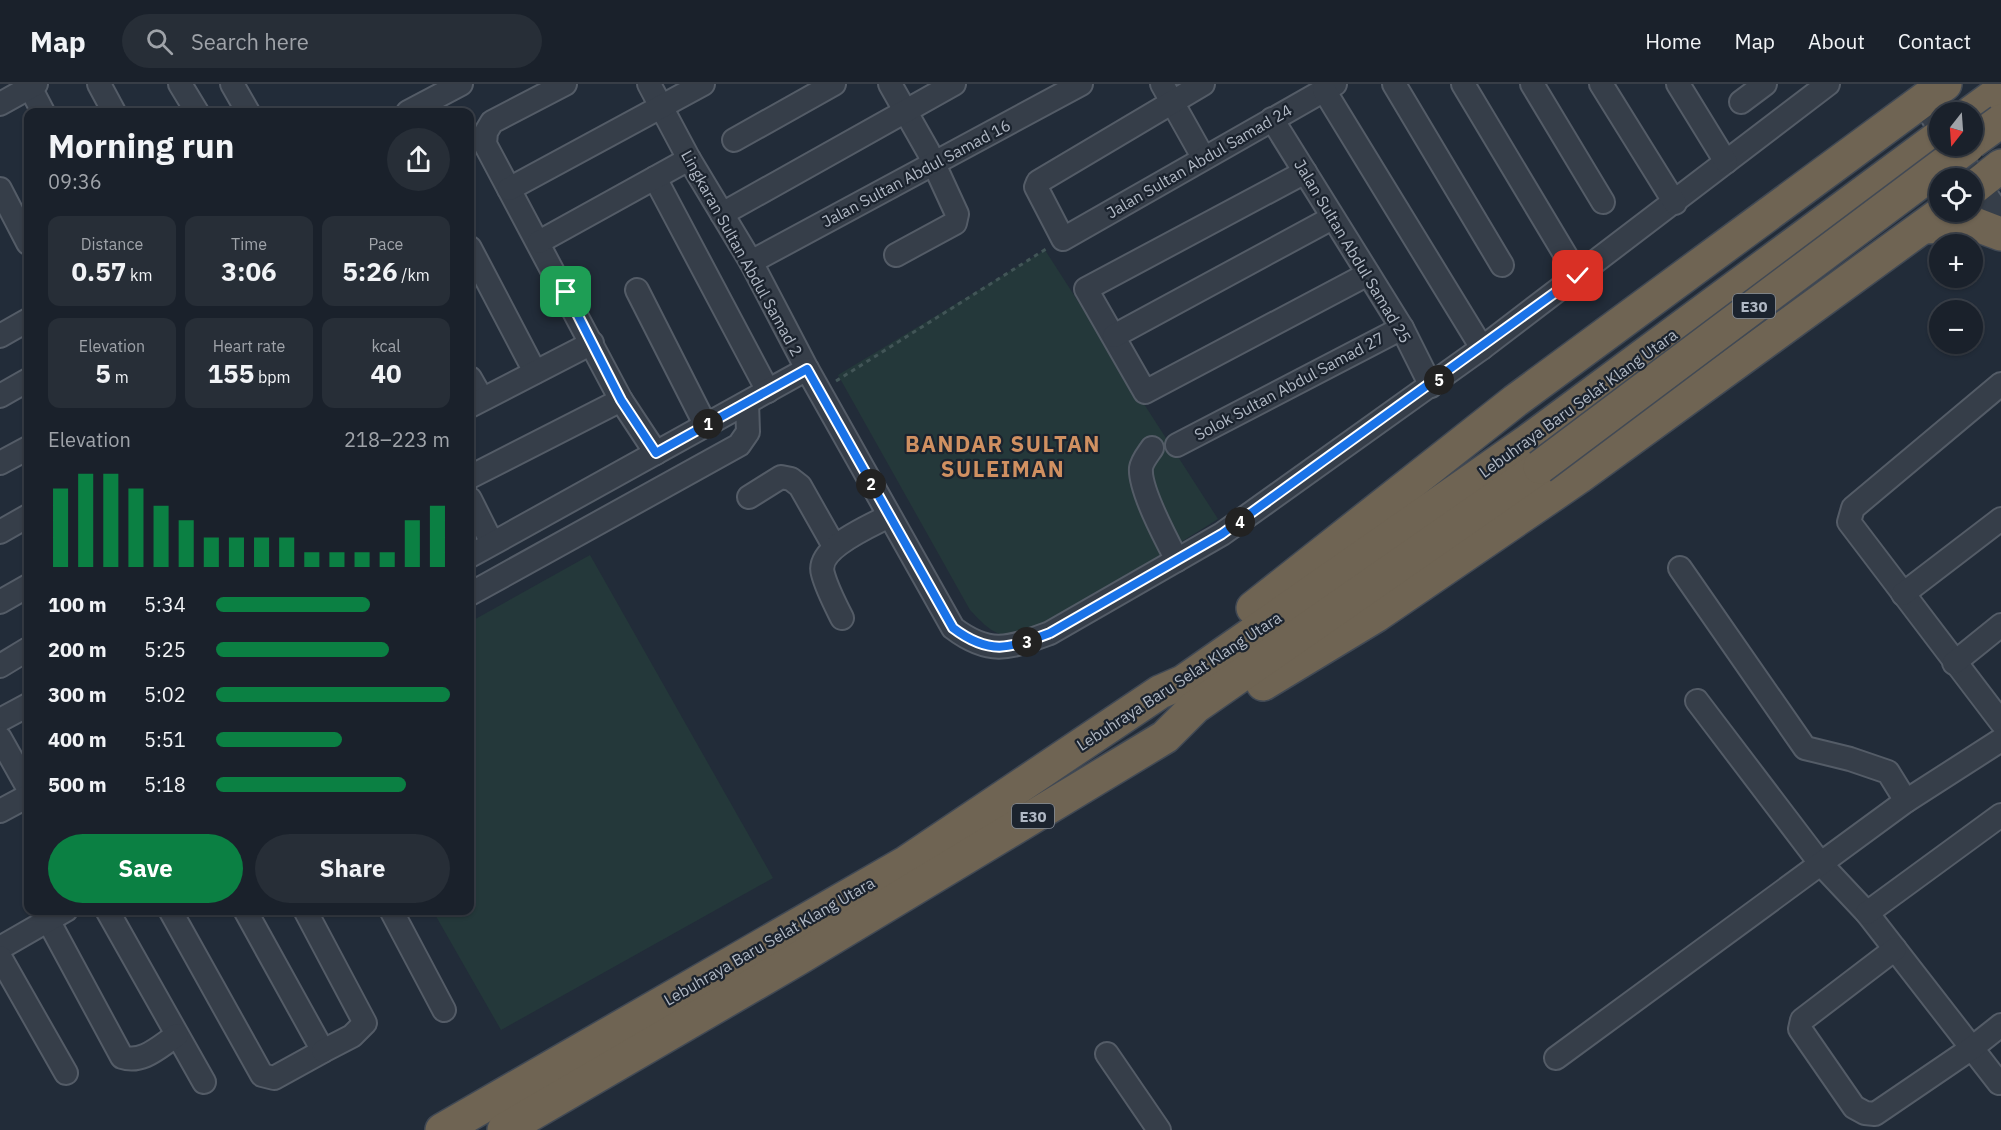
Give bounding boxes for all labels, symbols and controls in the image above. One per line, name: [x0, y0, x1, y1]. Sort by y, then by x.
search box: [122, 14, 542, 68]
text: Map: [30, 23, 86, 60]
icon: search: [143, 25, 176, 58]
text: Search here: [191, 27, 309, 56]
text: Home: [1645, 27, 1702, 55]
text: Map: [1735, 27, 1775, 55]
text: About: [1808, 27, 1865, 55]
text: Contact: [1898, 27, 1971, 55]
street label: Jalan Sultan Abdul Samad 24: [1103, 100, 1295, 222]
north arrow: [1929, 102, 1983, 156]
map controls: [1929, 102, 1983, 354]
street label: Jalan Sultan Abdul Samad 16: [818, 115, 1014, 231]
text: Morning run: [48, 124, 234, 167]
button: share: [387, 128, 450, 191]
street label: Lingkaran Sultan Abdul Samad 2: [677, 147, 807, 359]
street label: Jalan Sultan Abdul Samad 25: [1290, 156, 1416, 346]
text: 09:36: [48, 168, 102, 195]
button: locate: [1929, 168, 1983, 222]
text: Distance: [81, 234, 143, 254]
text: Time: [231, 234, 267, 254]
text: Pace: [369, 234, 403, 254]
button: +: [1929, 234, 1983, 288]
pin: [1552, 250, 1603, 301]
text: 0.57: [71, 254, 126, 288]
text: 3:06: [221, 254, 277, 288]
text: 5:26: [342, 254, 398, 288]
icon: check: [1561, 259, 1594, 292]
text: km: [126, 265, 153, 285]
text: /km: [398, 265, 430, 285]
pin: [540, 266, 591, 317]
icon: arrive: [549, 275, 582, 308]
road number: E30: [1733, 294, 1775, 318]
button: −: [1929, 300, 1983, 354]
street label: Lebuhraya Baru Selat Klang Utara: [1475, 324, 1681, 482]
street label: Solok Sultan Abdul Samad 27: [1191, 327, 1387, 445]
text: Elevation: [79, 336, 145, 356]
text: Heart rate: [213, 336, 285, 356]
text: kcal: [371, 336, 401, 356]
text: 5: [95, 356, 111, 390]
text: 155: [207, 356, 254, 390]
text: 40: [370, 356, 402, 390]
pin: 5: [1424, 365, 1454, 395]
text: m: [111, 367, 129, 387]
text: bpm: [254, 367, 291, 387]
text: 5: [1434, 370, 1444, 390]
pin: 1: [693, 409, 723, 439]
text: 1: [703, 414, 713, 434]
text: Elevation: [48, 426, 131, 453]
text: 218–223 m: [344, 426, 450, 453]
district label: BANDAR SULTAN SULEIMAN: [905, 429, 1101, 483]
pin: 2: [856, 469, 886, 499]
text: 2: [866, 474, 876, 494]
pin: 4: [1225, 507, 1255, 537]
text: 4: [1235, 512, 1245, 532]
text: 100 m: [48, 591, 107, 618]
text: 5:34: [144, 591, 186, 618]
street label: Lebuhraya Baru Selat Klang Utara: [1073, 607, 1286, 755]
pin: 3: [1012, 627, 1042, 657]
text: 3: [1022, 632, 1032, 652]
text: 200 m: [48, 636, 107, 663]
text: 5:25: [144, 636, 186, 663]
text: 300 m: [48, 681, 107, 708]
text: 5:02: [144, 681, 186, 708]
text: 400 m: [48, 726, 107, 753]
text: 5:51: [144, 726, 186, 753]
text: 500 m: [48, 771, 107, 798]
text: 5:18: [144, 771, 186, 798]
road number: E30: [1012, 804, 1054, 828]
button: Save: [48, 834, 243, 903]
button: Share: [255, 834, 450, 903]
street label: Lebuhraya Baru Selat Klang Utara: [660, 872, 878, 1010]

